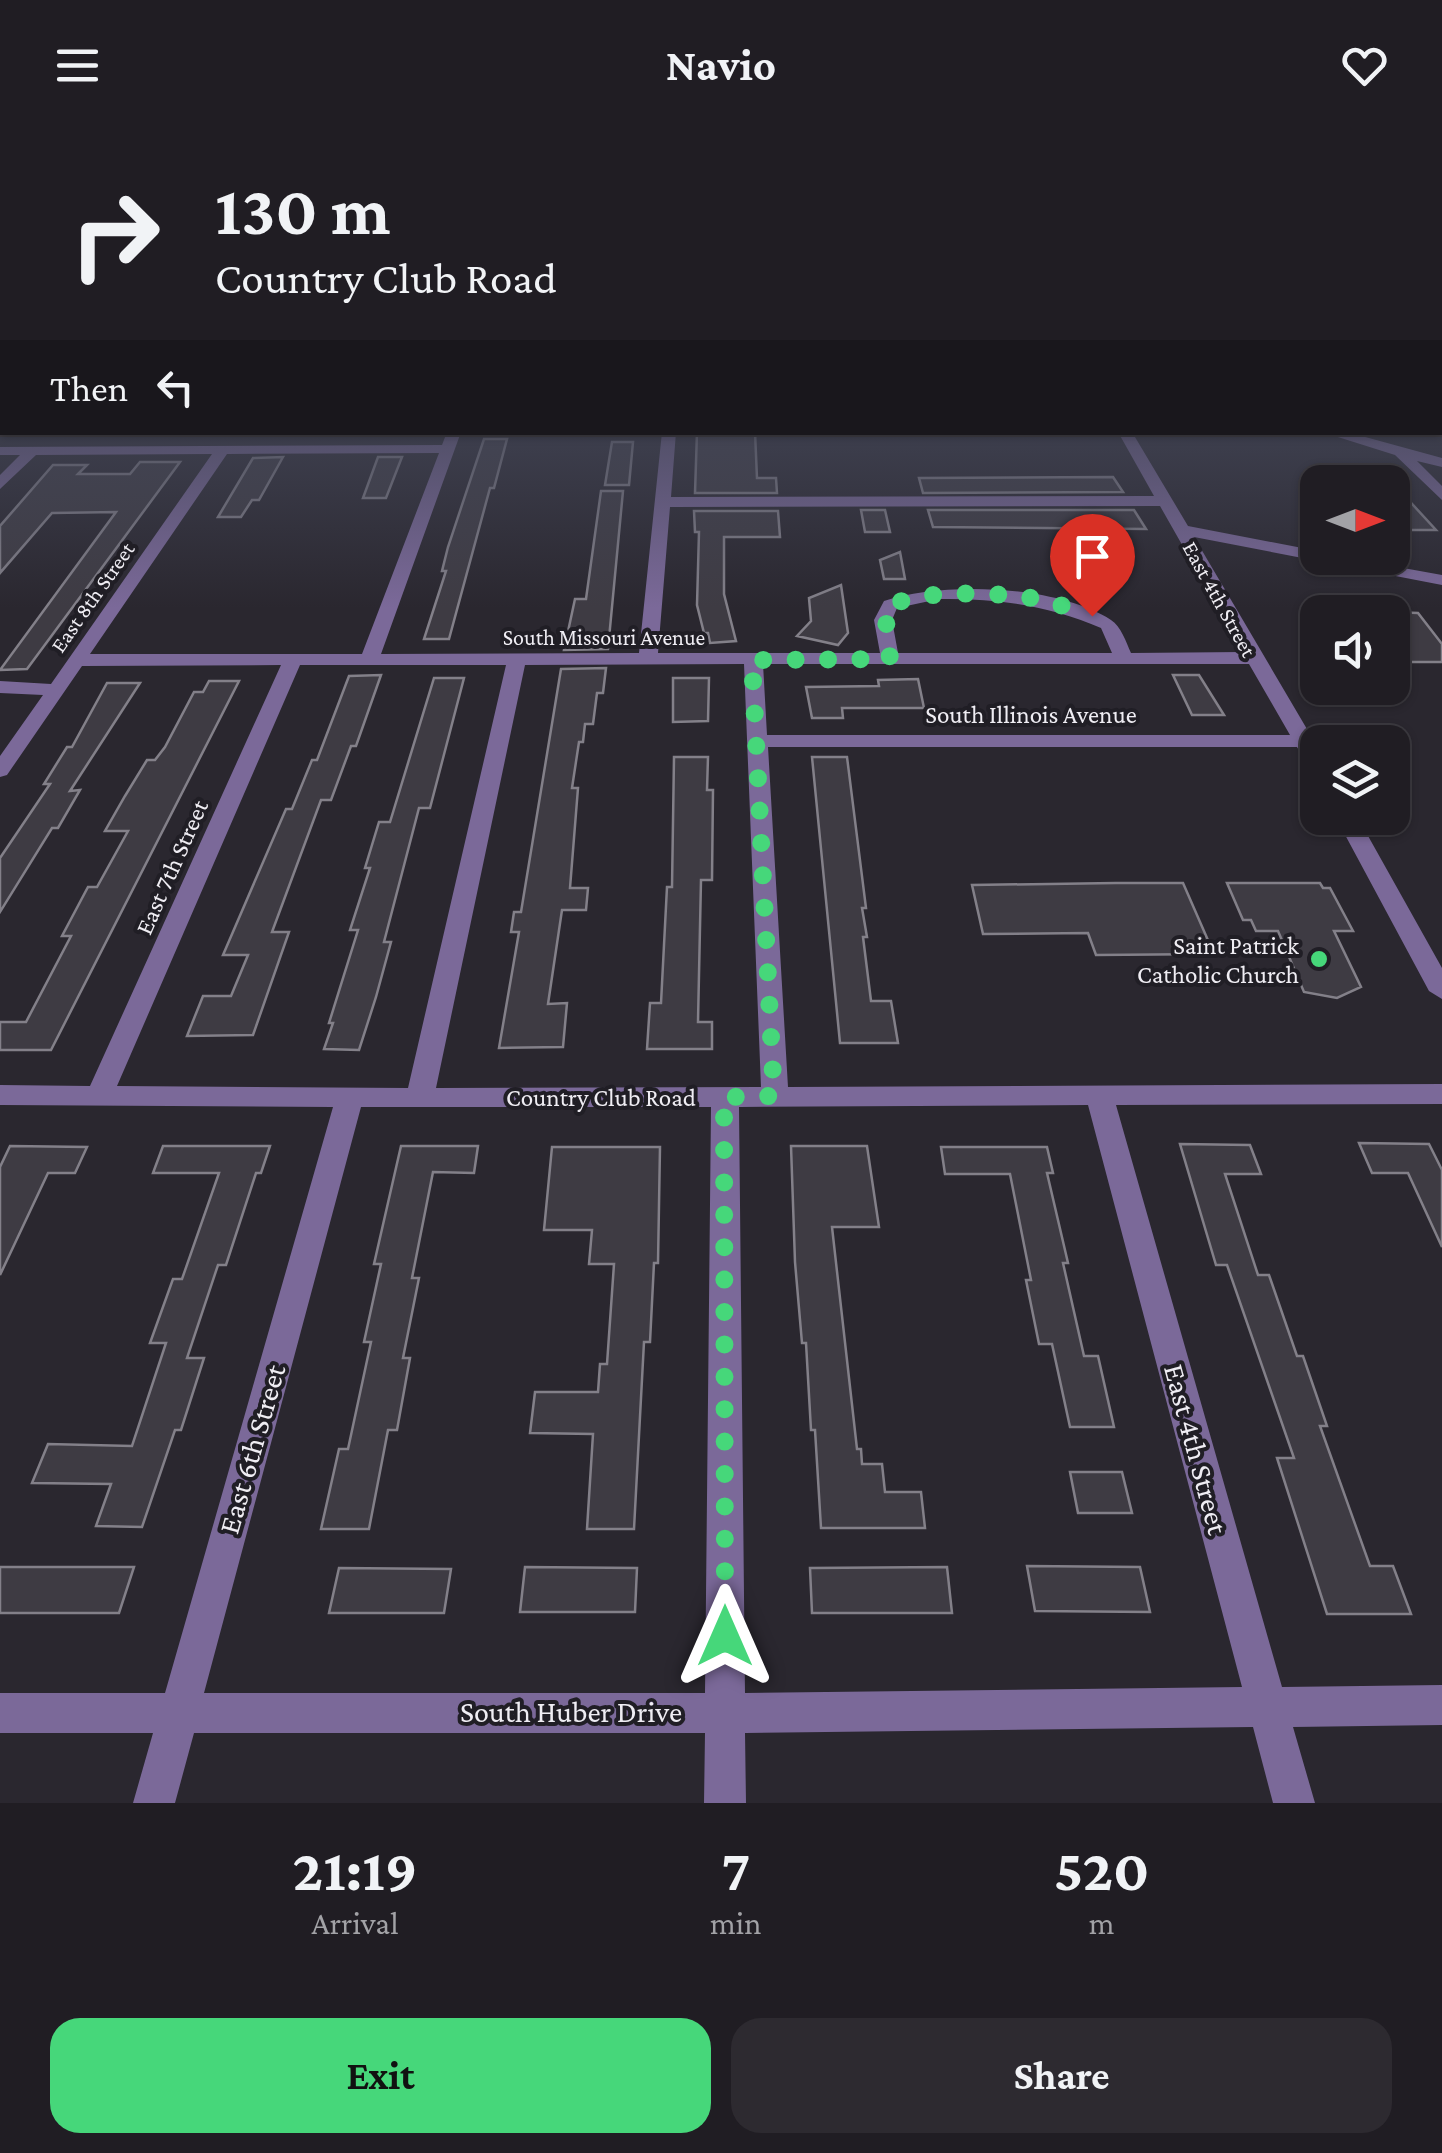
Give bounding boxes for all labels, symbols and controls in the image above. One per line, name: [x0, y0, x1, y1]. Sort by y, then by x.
icon: menu: [50, 38, 105, 93]
icon: heart: [1337, 38, 1392, 93]
text: Navio: [666, 40, 776, 90]
icon: right: [50, 170, 180, 300]
text: 130 m: [215, 171, 391, 249]
text: Country Club Road: [215, 253, 557, 303]
icon: left: [148, 360, 203, 415]
text: Then: [50, 367, 128, 409]
north arrow: [1300, 465, 1410, 575]
map controls: [1300, 465, 1410, 835]
pin: [1050, 514, 1135, 617]
icon: arrive: [1065, 529, 1120, 584]
street label: East 8th Street: [45, 537, 140, 657]
street label: East 4th Street: [1178, 537, 1262, 662]
button: sound: [1300, 595, 1410, 705]
street label: South Missouri Avenue: [503, 625, 705, 650]
street label: South Illinois Avenue: [925, 701, 1137, 728]
button: layers: [1300, 725, 1410, 835]
street label: East 7th Street: [130, 795, 213, 939]
place label: Saint Patrick Catholic Church: [1137, 932, 1299, 988]
marker: Saint Patrick Catholic Church: [1308, 948, 1330, 970]
street label: Country Club Road: [506, 1084, 696, 1112]
street label: East 6th Street: [212, 1359, 292, 1537]
street label: East 4th Street: [1158, 1360, 1235, 1539]
position arrow: [673, 1584, 777, 1688]
street label: South Huber Drive: [460, 1695, 682, 1728]
text: 21:19: [293, 1836, 417, 1903]
text: 7: [721, 1836, 750, 1903]
text: 520: [1054, 1836, 1149, 1903]
text: Arrival: [311, 1905, 399, 1941]
text: min: [710, 1905, 761, 1941]
text: m: [1089, 1905, 1115, 1941]
button: Exit: [50, 2018, 711, 2133]
button: Share: [731, 2018, 1392, 2133]

